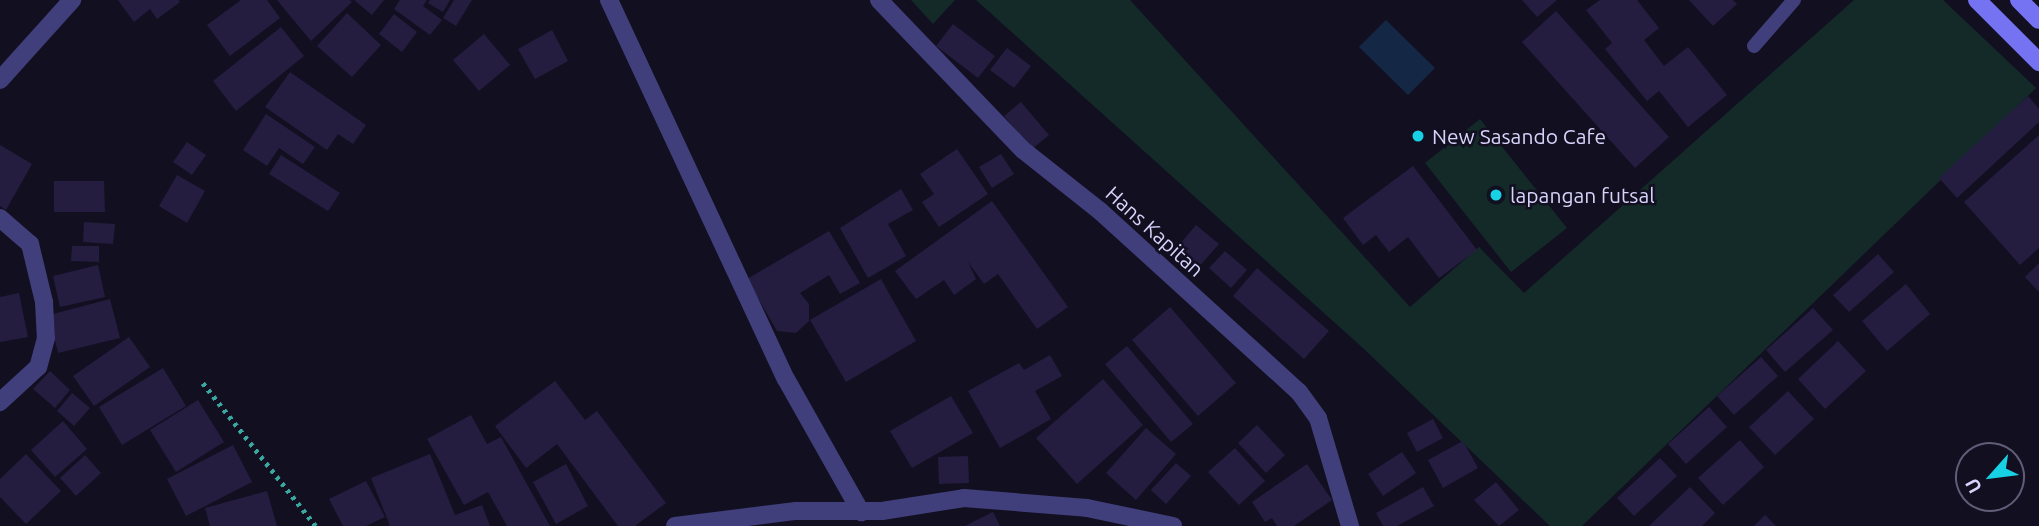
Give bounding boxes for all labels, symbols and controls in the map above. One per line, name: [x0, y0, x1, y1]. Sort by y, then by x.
place label: New Sasando Cafe: [1432, 123, 1606, 149]
marker: New Sasando Cafe: [1410, 128, 1426, 144]
street label: Hans Kapitan: [1101, 180, 1209, 282]
place label: lapangan futsal: [1510, 182, 1655, 208]
marker: lapangan futsal: [1488, 187, 1504, 203]
north arrow: [1955, 442, 2025, 512]
text: U: [1960, 475, 1986, 497]

